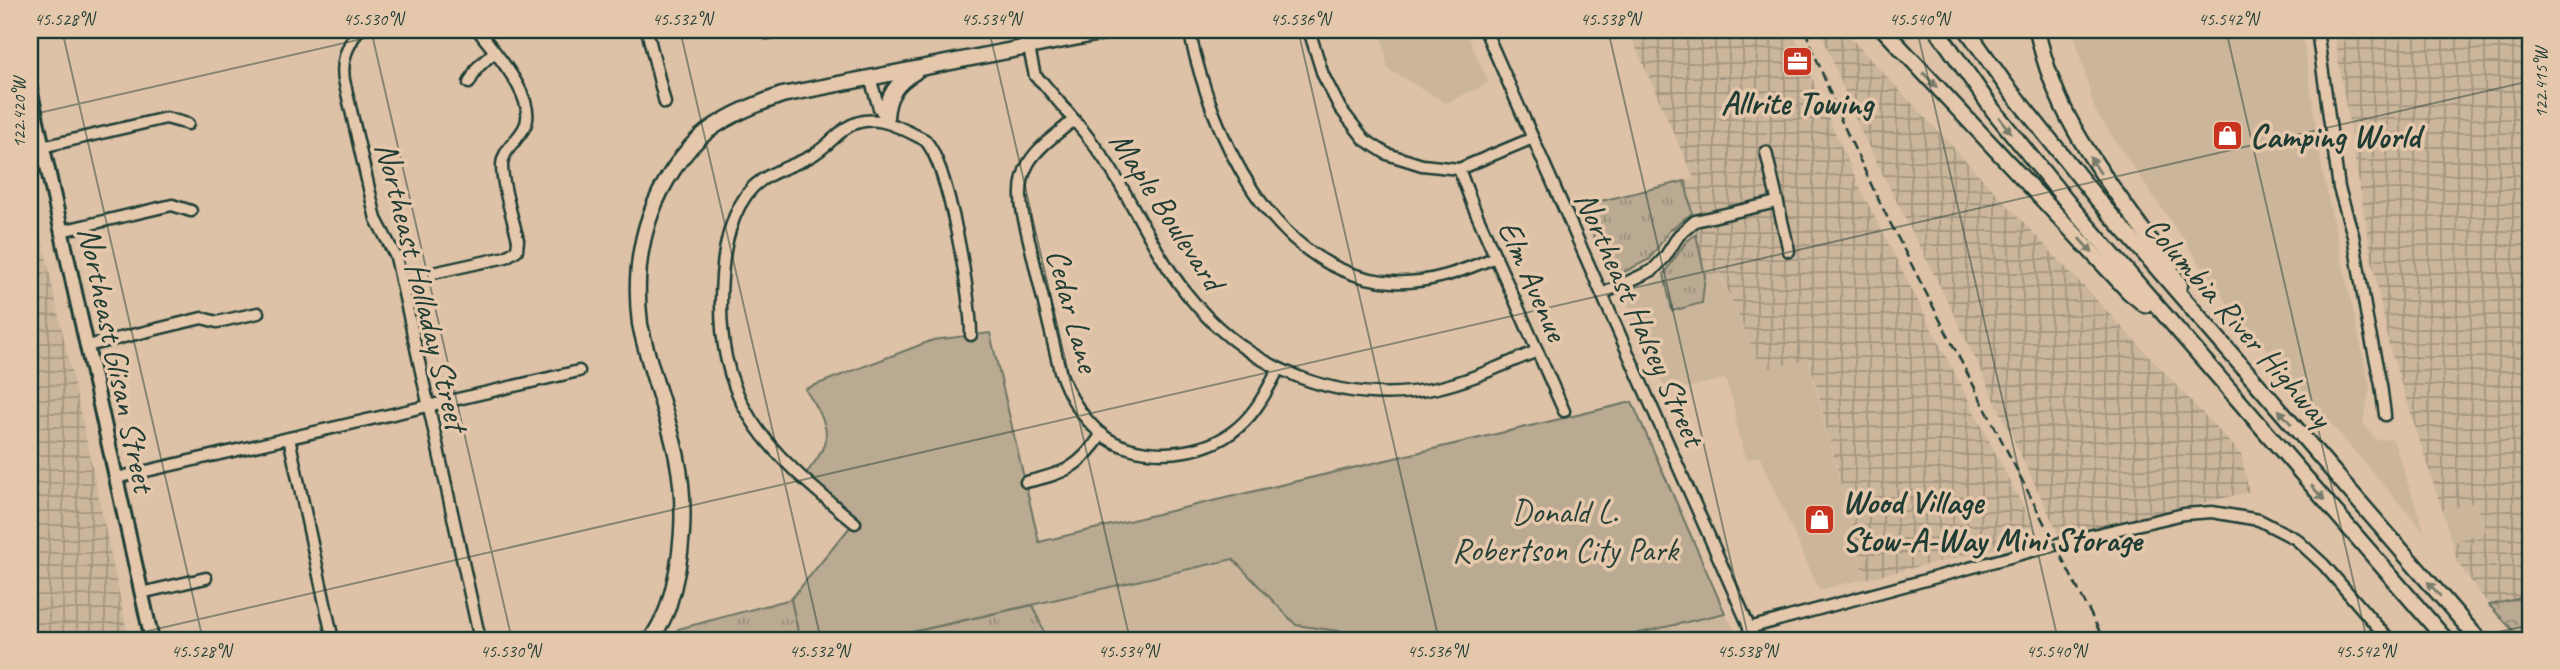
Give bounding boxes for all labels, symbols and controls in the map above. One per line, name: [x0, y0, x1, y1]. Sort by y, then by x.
text: 45.528°N: [34, 8, 97, 30]
text: 45.530°N: [343, 8, 406, 30]
text: 45.532°N: [652, 8, 715, 30]
text: 45.534°N: [961, 8, 1024, 30]
text: 45.536°N: [1270, 8, 1333, 30]
text: 45.538°N: [1580, 8, 1643, 30]
text: 45.540°N: [1889, 8, 1952, 30]
text: 45.542°N: [2198, 8, 2261, 30]
office icon: Allrite Towing: [1780, 45, 1814, 79]
text: 122.415°W: [2530, 45, 2552, 118]
one-way arrow: [1921, 71, 1937, 88]
text: 122.420°W: [8, 75, 30, 148]
place label: Allrite Towing: [1721, 82, 1876, 124]
place label: Camping World: [2250, 115, 2426, 157]
one-way arrow: [1997, 117, 2012, 134]
shop icon: Camping World: [2210, 118, 2244, 152]
street label: Maple Boulevard: [1100, 123, 1237, 302]
street label: Northeast Holladay Street: [366, 138, 479, 439]
one-way arrow: [2088, 156, 2102, 174]
street label: Northeast Halsey Street: [1565, 184, 1716, 455]
street label: Columbia River Highway: [2135, 207, 2343, 438]
street label: Elm Avenue: [1488, 214, 1579, 349]
street label: Northeast Glisan Street: [68, 223, 166, 499]
one-way arrow: [2077, 237, 2094, 254]
street label: Cedar Lane: [1037, 244, 1110, 379]
one-way arrow: [2278, 408, 2293, 425]
place label: Wood Village Stow-A-Way Mini Storage: [1842, 481, 2144, 561]
one-way arrow: [2310, 485, 2325, 502]
park label: Donald L. Robertson City Park: [1452, 491, 1680, 571]
shop icon: Wood Village Stow-A-Way Mini Storage: [1802, 503, 1836, 537]
one-way arrow: [2427, 580, 2442, 597]
text: 45.528°N: [171, 640, 234, 662]
text: 45.530°N: [480, 640, 543, 662]
text: 45.532°N: [789, 640, 852, 662]
text: 45.534°N: [1098, 640, 1161, 662]
text: 45.536°N: [1407, 640, 1470, 662]
text: 45.538°N: [1717, 640, 1780, 662]
text: 45.540°N: [2026, 640, 2089, 662]
text: 45.542°N: [2335, 640, 2398, 662]

